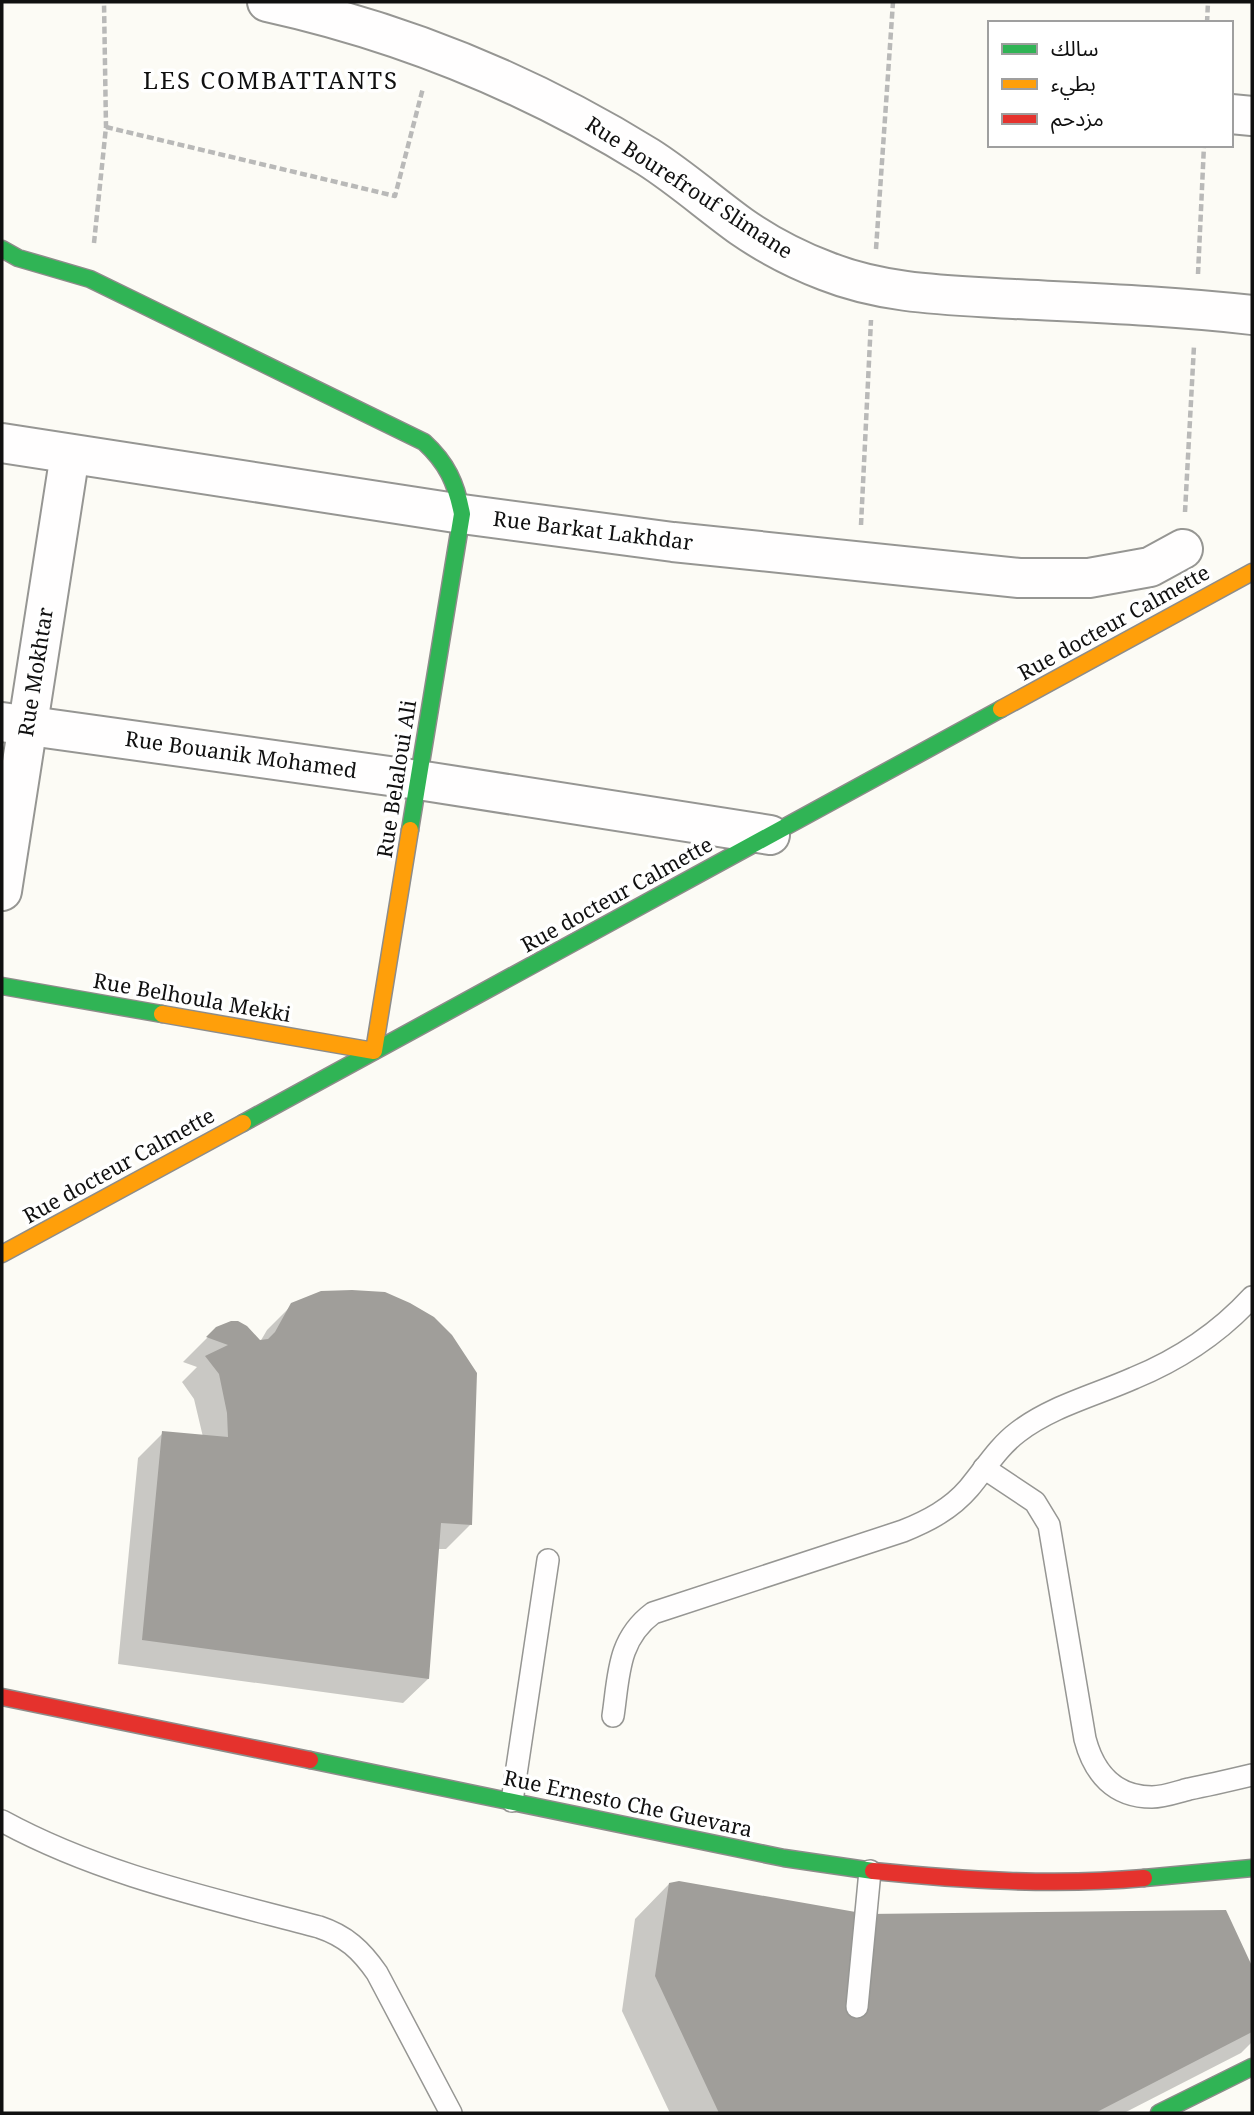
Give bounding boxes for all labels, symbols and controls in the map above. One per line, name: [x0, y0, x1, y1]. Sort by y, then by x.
legend: [988, 21, 1233, 147]
text: سالك: [1051, 34, 1098, 62]
district label: LES COMBATTANTS: [143, 63, 399, 96]
text: بطيء: [1051, 69, 1096, 100]
text: مزدحم: [1051, 104, 1104, 134]
street label: Rue Bourefrouf Slimane: [581, 110, 798, 265]
street label: Rue Barkat Lakhdar: [491, 504, 695, 556]
street label: Rue docteur Calmette: [1013, 558, 1214, 686]
street label: Rue Mokhtar: [11, 605, 59, 738]
street label: Rue Belaloui Ali: [370, 698, 422, 860]
street label: Rue Bouanik Mohamed: [123, 724, 359, 784]
street label: Rue docteur Calmette: [516, 830, 717, 958]
street label: Rue Belhoula Mekki: [91, 966, 293, 1028]
street label: Rue docteur Calmette: [18, 1101, 219, 1229]
street label: Rue Ernesto Che Guevara: [501, 1763, 755, 1843]

